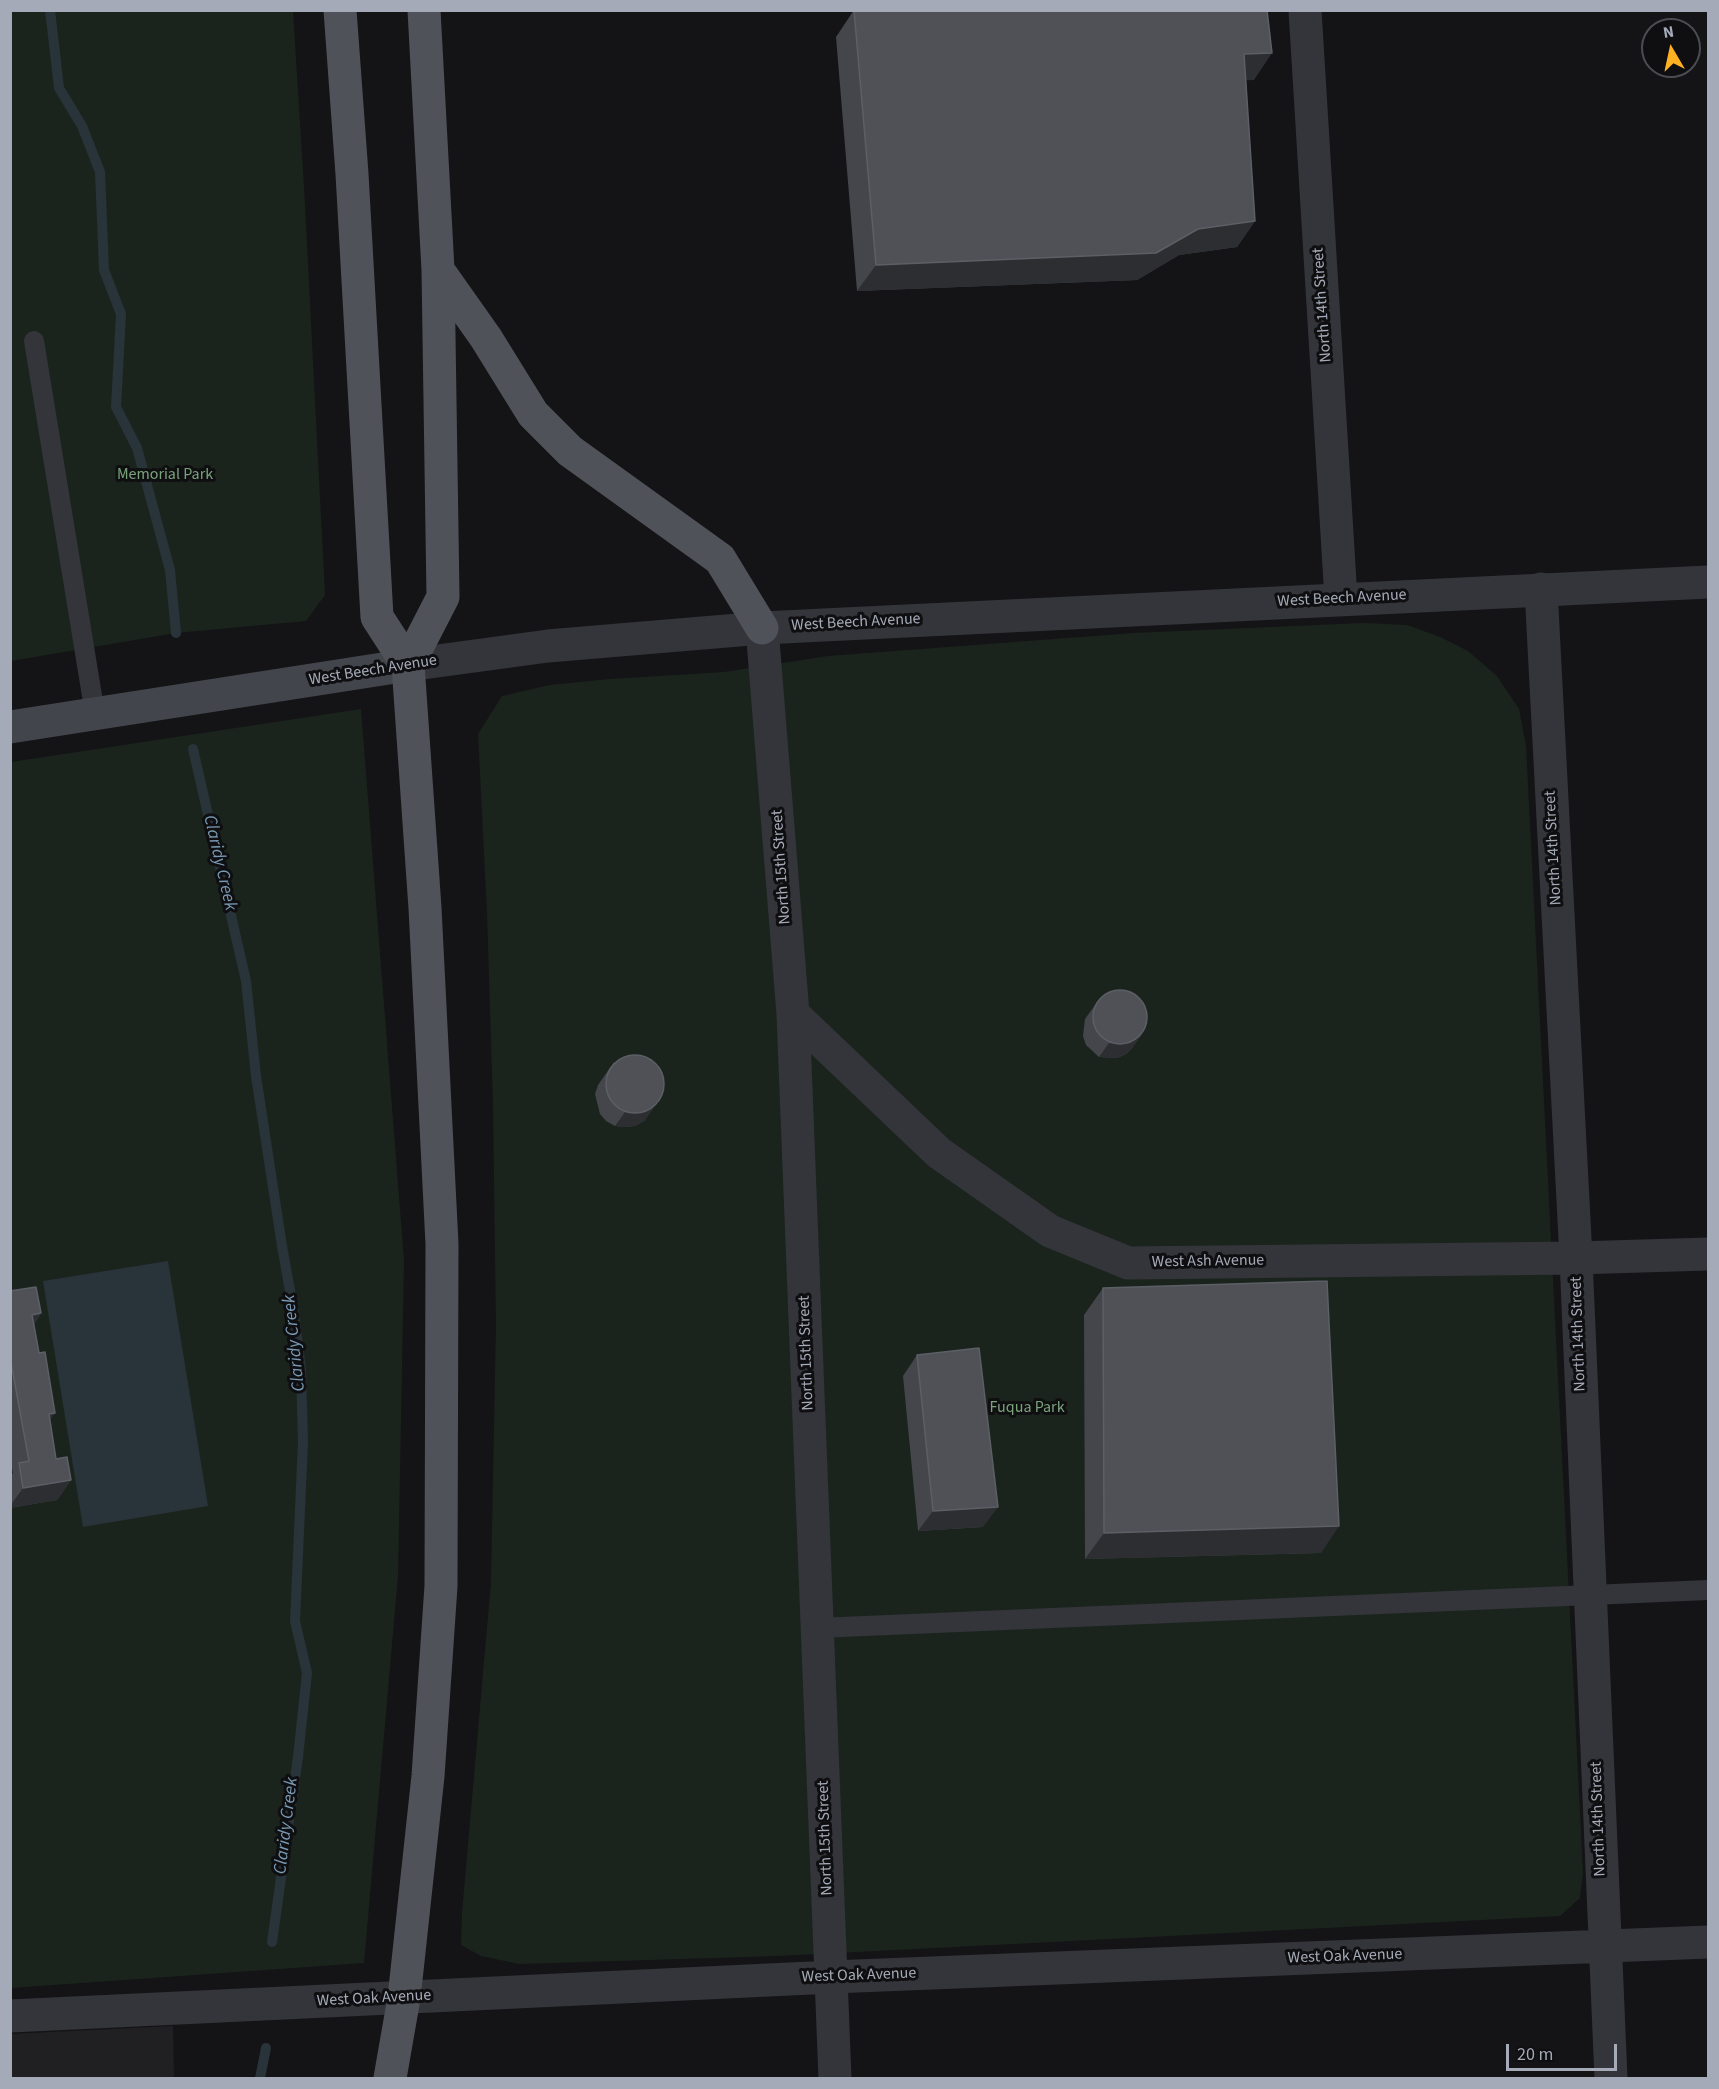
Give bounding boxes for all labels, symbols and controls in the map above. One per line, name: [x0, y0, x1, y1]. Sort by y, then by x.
north arrow: [1641, 18, 1701, 78]
text: N: [1662, 21, 1675, 44]
street label: North 14th Street: [1309, 247, 1337, 363]
park label: Memorial Park: [117, 465, 213, 485]
street label: West Beech Avenue: [1277, 586, 1407, 612]
street label: West Beech Avenue: [791, 610, 921, 636]
street label: West Beech Avenue: [308, 651, 438, 691]
street label: North 14th Street: [1541, 790, 1567, 906]
street label: North 15th Street: [768, 809, 796, 925]
water label: Claridy Creek: [198, 813, 240, 913]
street label: West Ash Avenue: [1152, 1251, 1264, 1273]
street label: North 14th Street: [1567, 1276, 1591, 1392]
water label: Claridy Creek: [279, 1293, 311, 1393]
street label: North 15th Street: [795, 1295, 819, 1411]
park label: Fuqua Park: [989, 1398, 1065, 1418]
street label: North 14th Street: [1587, 1761, 1611, 1877]
water label: Claridy Creek: [270, 1776, 304, 1876]
street label: North 15th Street: [814, 1780, 838, 1896]
street label: West Oak Avenue: [1287, 1945, 1403, 1969]
street label: West Oak Avenue: [801, 1964, 917, 1988]
street label: West Oak Avenue: [316, 1986, 432, 2012]
scale bar: [1509, 2032, 1620, 2070]
text: 20 m: [1517, 2042, 1553, 2067]

